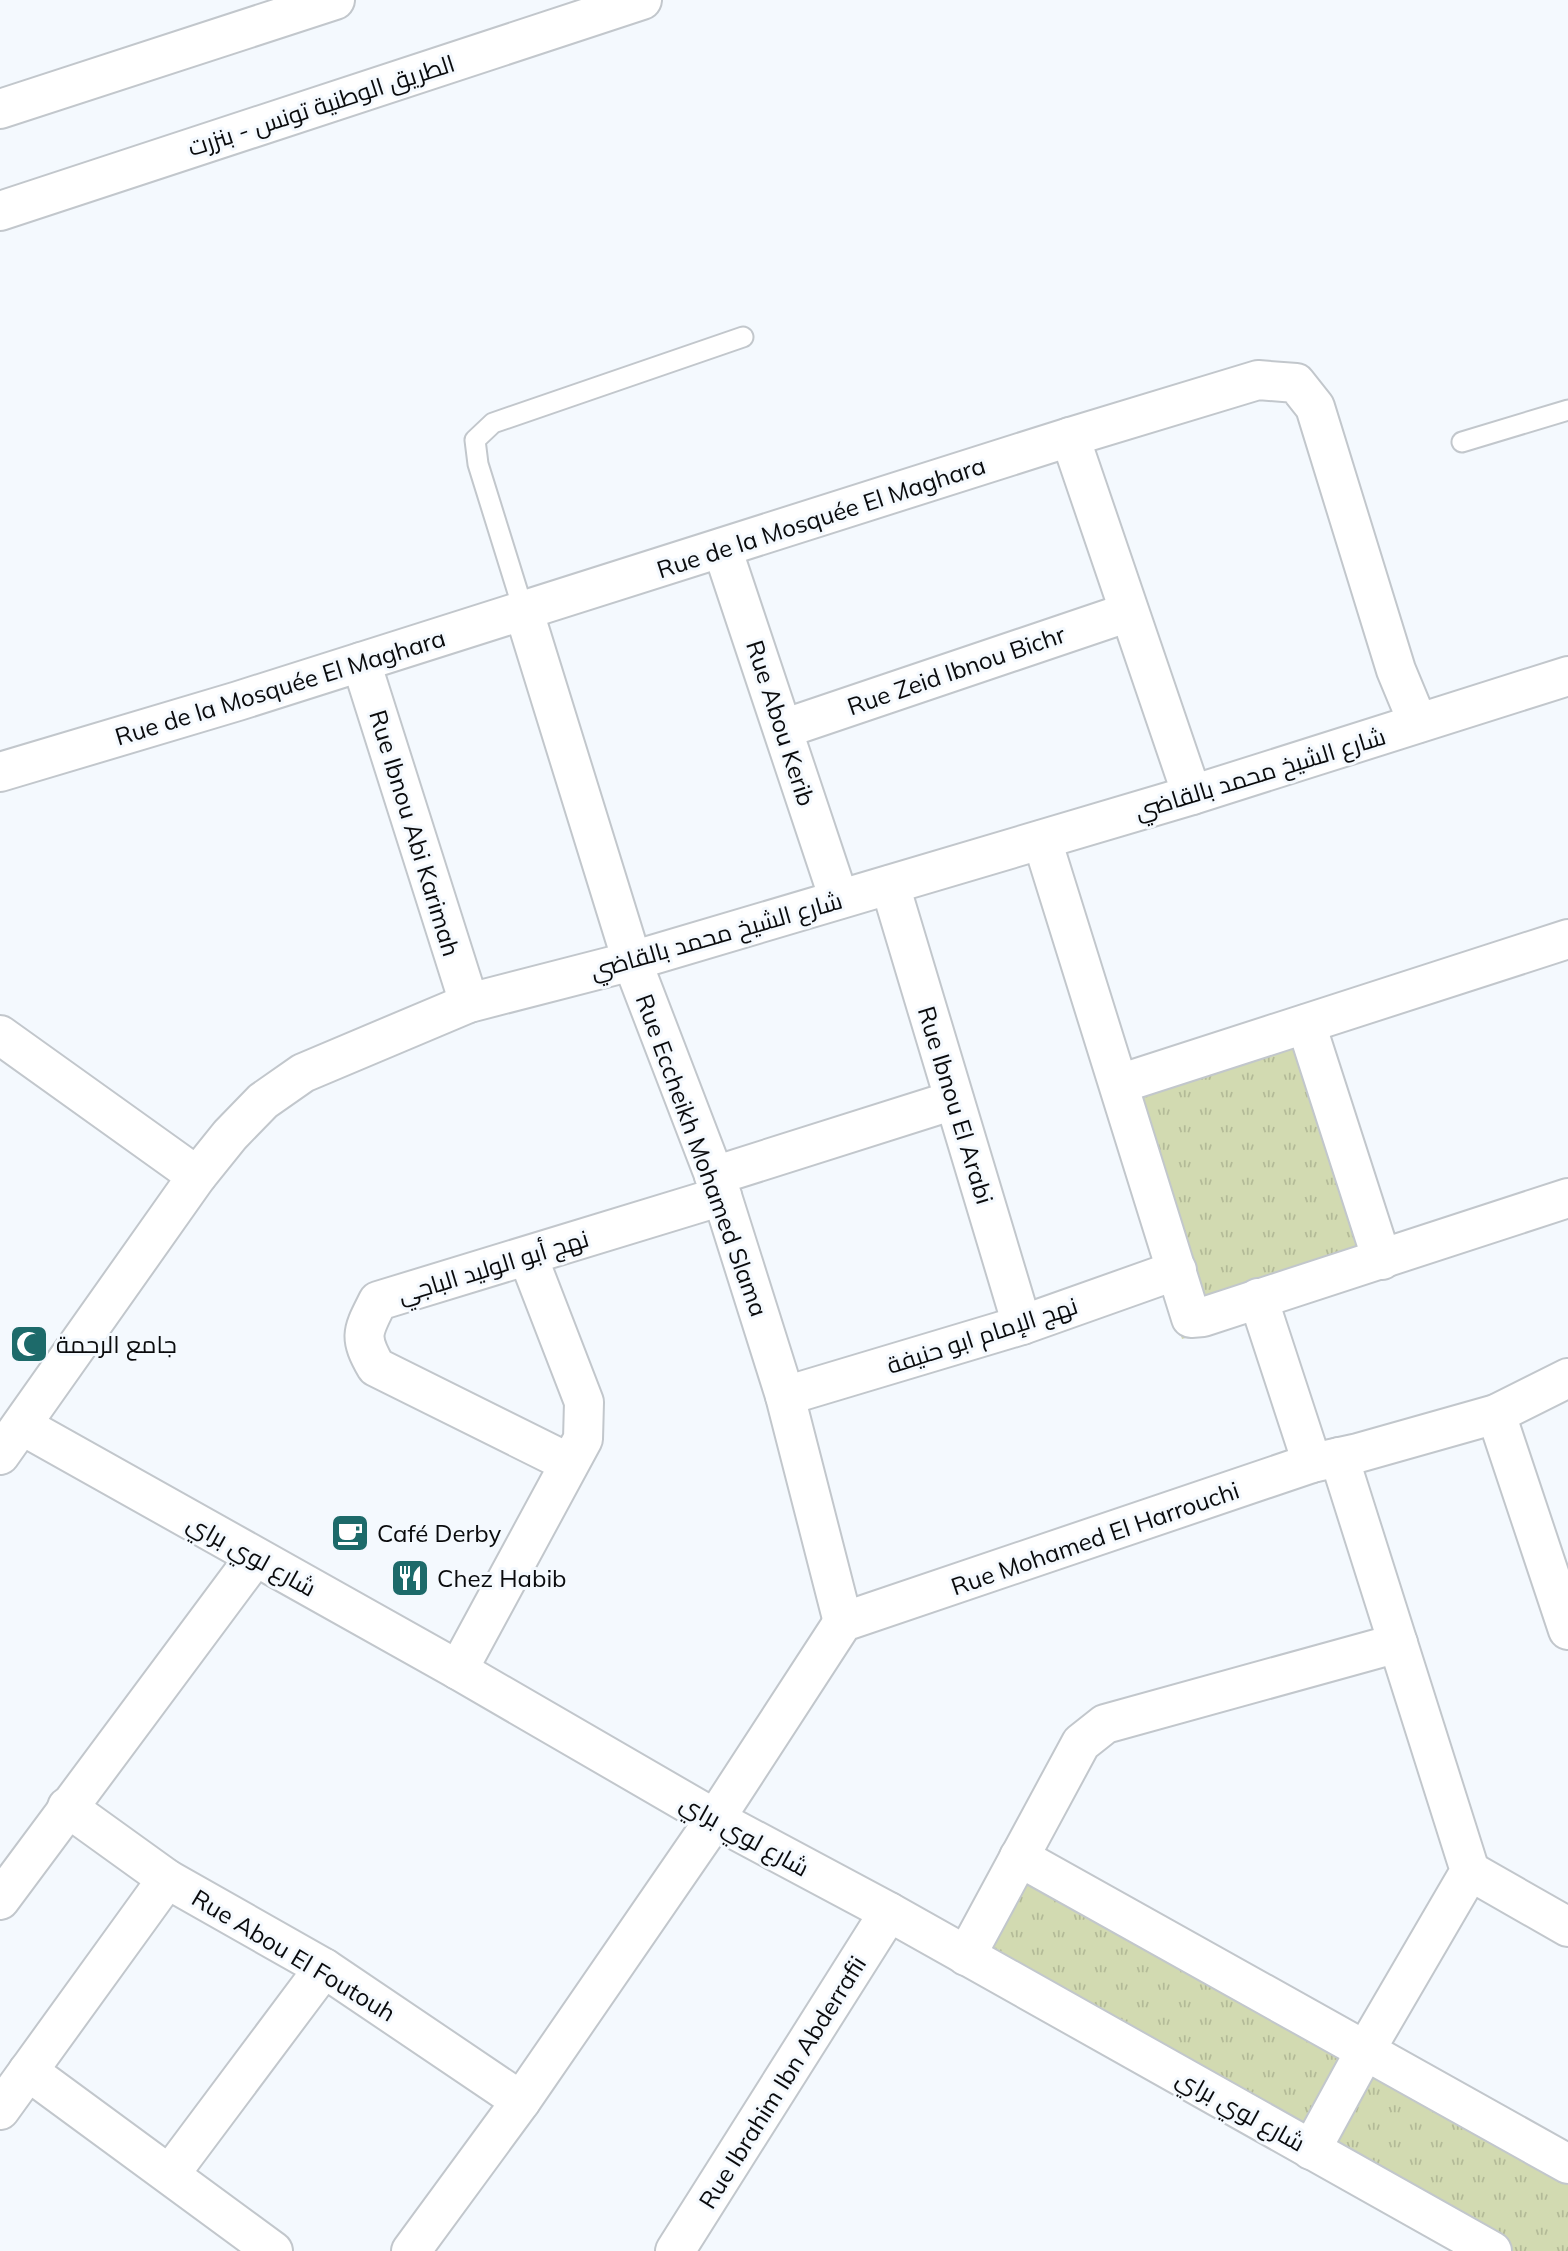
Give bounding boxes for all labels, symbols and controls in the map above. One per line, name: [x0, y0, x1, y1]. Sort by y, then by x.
street label: الطريق الوطنية تونس - بنزرت: [184, 48, 458, 163]
street label: Rue de la Mosquée El Maghara: [653, 450, 989, 584]
street label: Rue Zeid Ibnou Bichr: [843, 619, 1069, 721]
street label: Rue de la Mosquée El Maghara: [111, 622, 449, 752]
street label: Rue Abou Kerib: [740, 636, 822, 810]
street label: Rue Ibnou Abi Karimah: [363, 706, 467, 960]
street label: شارع الشيخ محمد بالقاضي: [1131, 721, 1390, 829]
street label: شارع الشيخ محمد بالقاضي: [587, 885, 847, 989]
street label: Rue Eccheikh Mohamed Slama: [630, 990, 774, 1320]
street label: Rue Ibnou El Arabi: [912, 1003, 1000, 1207]
street label: نهج أبو الوليد الباجي: [394, 1223, 594, 1314]
street label: نهج الإمام ابو حنيفة: [883, 1290, 1082, 1382]
mosque icon: جامع الرحمة: [8, 1323, 50, 1365]
place label: جامع الرحمة: [56, 1329, 177, 1361]
street label: Rue Mohamed El Harrouchi: [947, 1475, 1243, 1601]
street label: شارع لوي براي: [180, 1507, 322, 1606]
cafe icon: Café Derby: [329, 1512, 371, 1554]
place label: Café Derby: [377, 1518, 501, 1548]
restaurant icon: Chez Habib: [389, 1557, 431, 1599]
place label: Chez Habib: [437, 1563, 567, 1593]
street label: شارع لوي براي: [673, 1787, 815, 1886]
street label: Rue Abou El Foutouh: [187, 1882, 401, 2028]
street label: Rue Ibrahim Ibn Abderrafii: [692, 1950, 872, 2214]
street label: شارع لوي براي: [1169, 2062, 1311, 2161]

